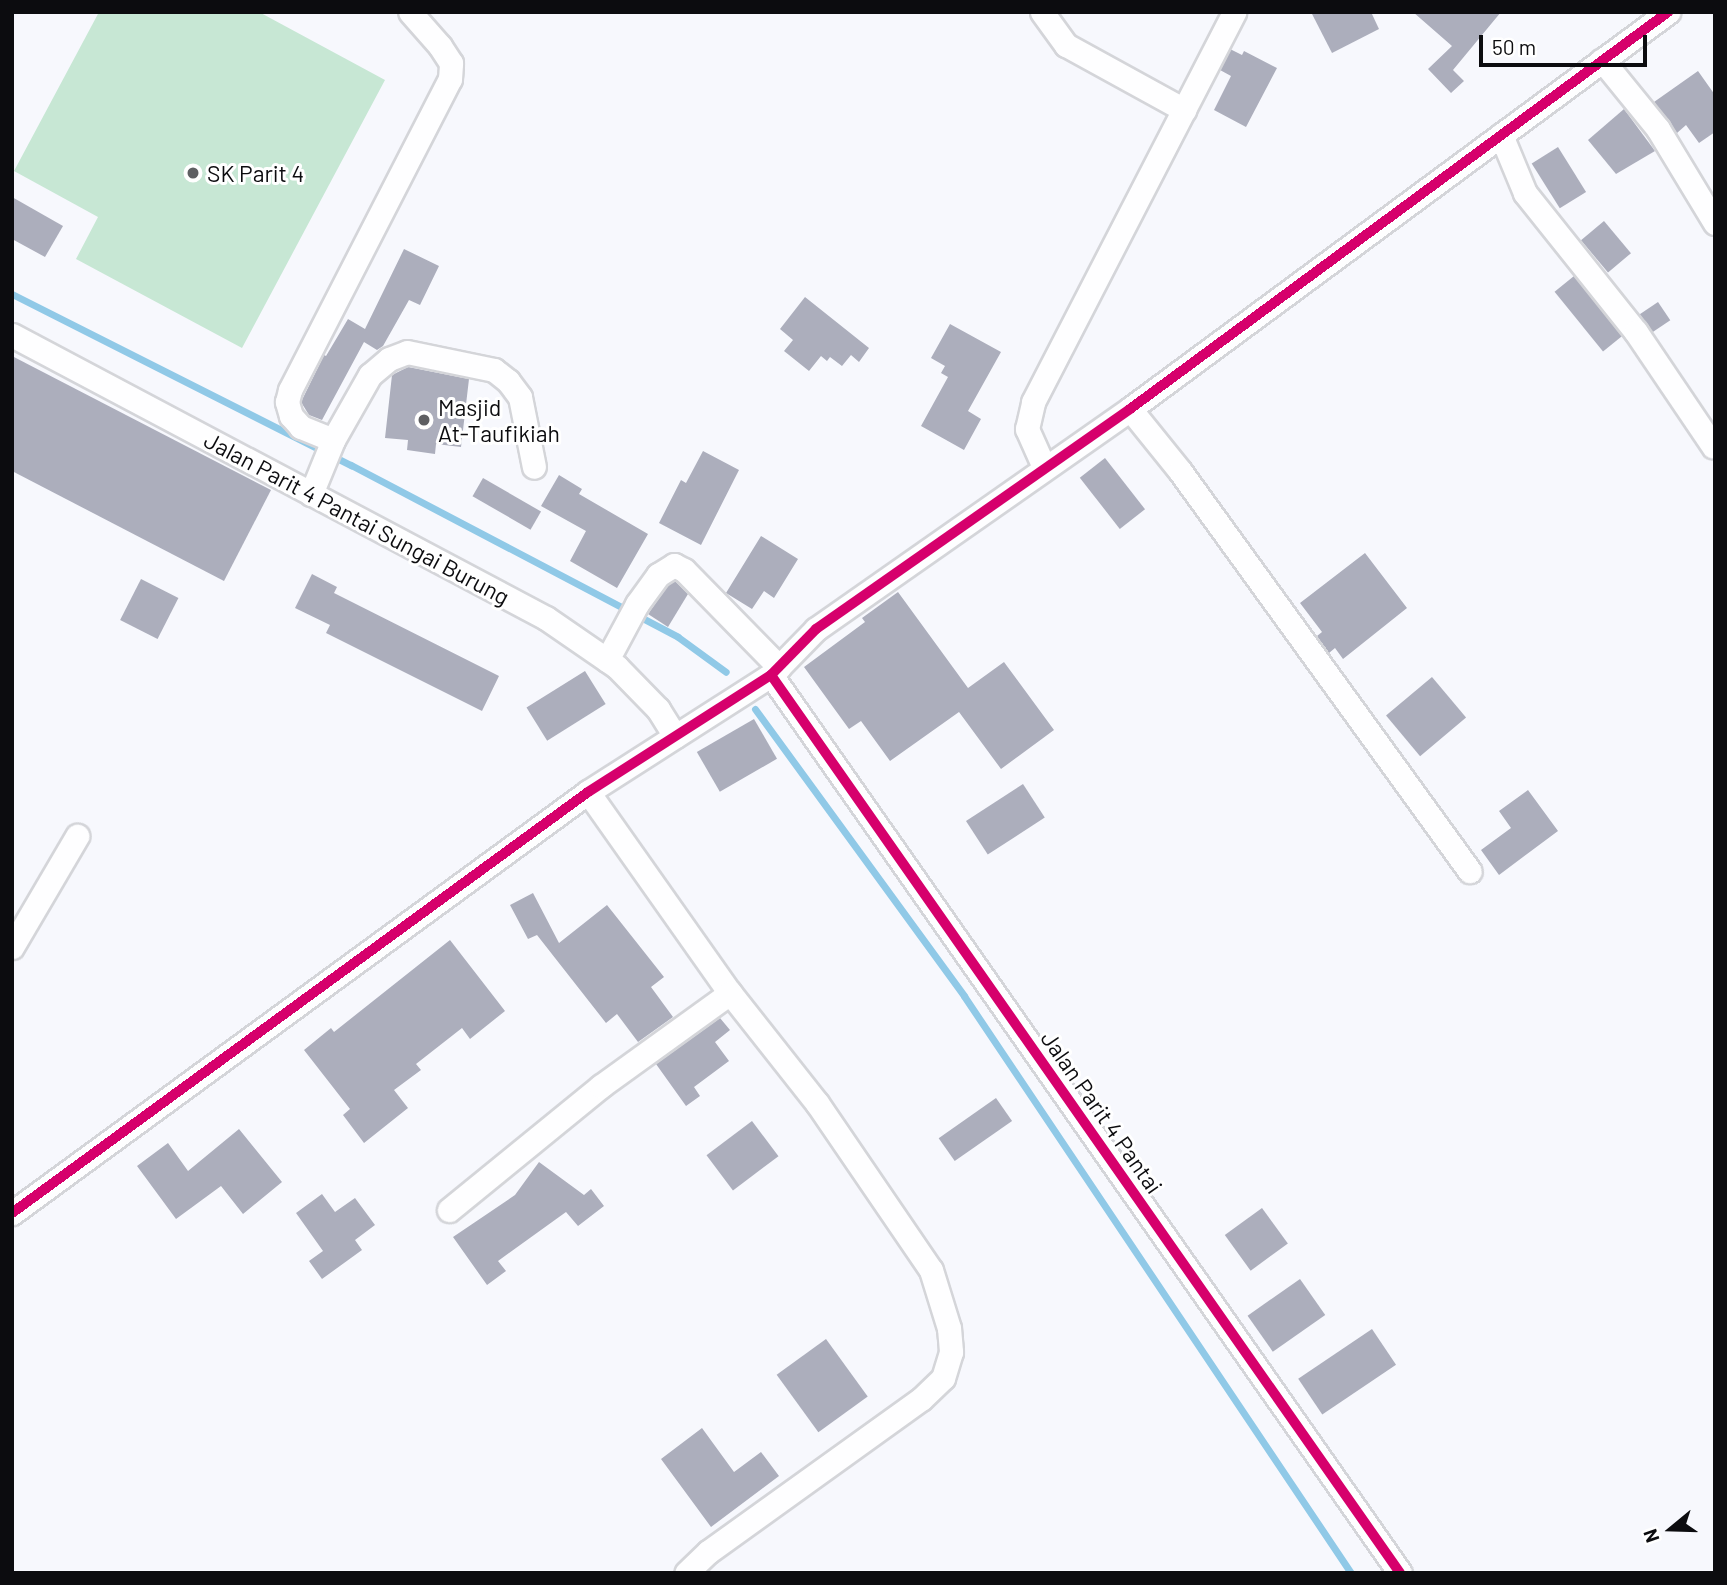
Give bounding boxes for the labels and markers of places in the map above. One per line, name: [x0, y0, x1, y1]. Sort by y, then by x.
place label: SK Parit 4: [207, 159, 304, 187]
marker: SK Parit 4: [185, 165, 201, 181]
place label: Masjid At-Taufikiah: [438, 393, 560, 447]
marker: Masjid At-Taufikiah: [416, 412, 432, 428]

